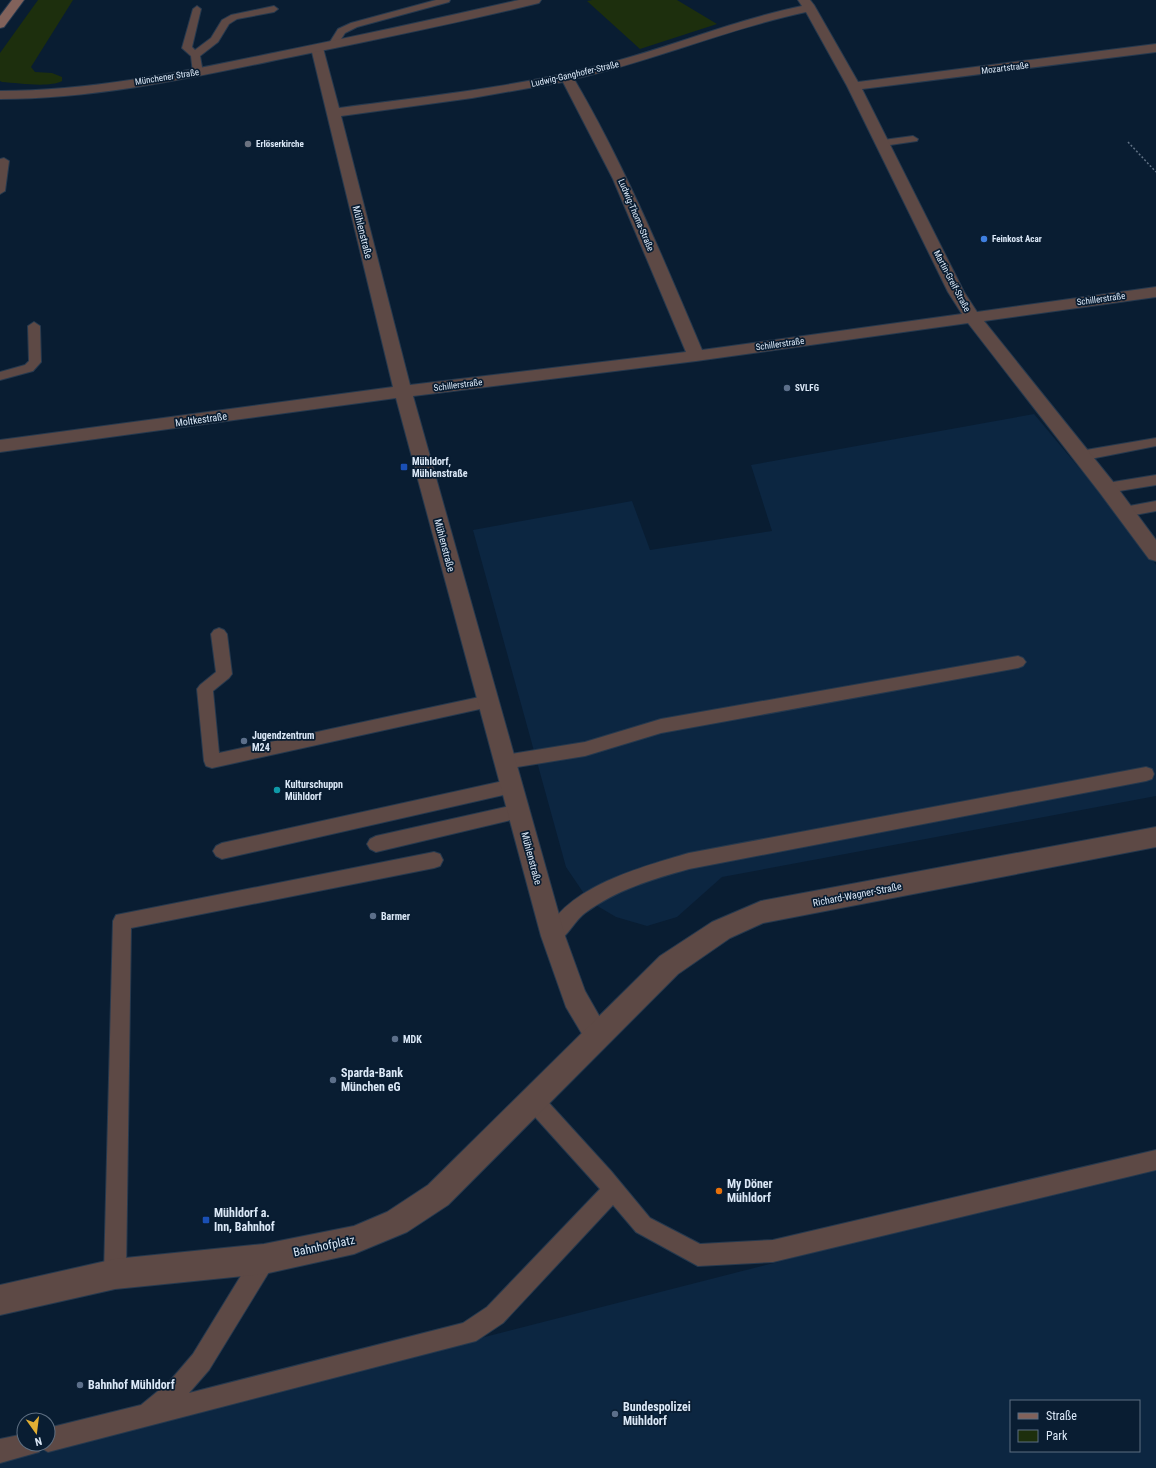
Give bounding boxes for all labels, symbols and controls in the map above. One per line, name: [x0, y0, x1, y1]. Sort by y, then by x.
street label: Ludwig-Ganghofer-Straße: [530, 59, 620, 89]
street label: Mozartstraße: [981, 60, 1029, 76]
street label: Münchener Straße: [134, 67, 200, 87]
marker: Erlöserkirche: [243, 139, 253, 149]
place label: Erlöserkirche: [256, 139, 305, 149]
street label: Ludwig-Thoma-Straße: [616, 177, 656, 253]
street label: Mühlenstraße: [351, 205, 374, 260]
marker: Feinkost Acar: [979, 234, 989, 244]
place label: Feinkost Acar: [992, 234, 1042, 244]
street label: Martin-Greif-Straße: [932, 249, 972, 313]
street label: Schillerstraße: [1076, 291, 1126, 307]
street label: Schillerstraße: [755, 336, 805, 352]
street label: Schillerstraße: [433, 377, 483, 393]
marker: SVLFG: [782, 383, 792, 393]
place label: SVLFG: [795, 383, 819, 393]
street label: Moltkestraße: [175, 410, 228, 429]
place label: Mühldorf, Mühlenstraße: [412, 456, 468, 479]
marker: Mühldorf, Mühlenstraße: [399, 462, 409, 472]
street label: Mühlenstraße: [432, 518, 457, 573]
place label: Jugendzentrum M24: [252, 730, 314, 753]
marker: Jugendzentrum M24: [239, 736, 249, 746]
place label: Kulturschuppn Mühldorf: [285, 779, 343, 802]
marker: Kulturschuppn Mühldorf: [272, 785, 282, 795]
street label: Mühlenstraße: [519, 831, 544, 886]
street label: Richard-Wagner-Straße: [812, 880, 903, 908]
marker: Barmer: [368, 911, 378, 921]
place label: Barmer: [381, 911, 411, 922]
marker: MDK: [390, 1034, 400, 1044]
place label: MDK: [403, 1034, 422, 1045]
place label: Sparda-Bank München eG: [341, 1066, 403, 1094]
marker: Sparda-Bank München eG: [328, 1075, 338, 1085]
place label: My Döner Mühldorf: [727, 1177, 773, 1205]
marker: My Döner Mühldorf: [714, 1186, 724, 1196]
place label: Mühldorf a. Inn, Bahnhof: [214, 1206, 275, 1234]
marker: Mühldorf a. Inn, Bahnhof: [201, 1215, 211, 1225]
street label: Bahnhofplatz: [292, 1233, 356, 1259]
place label: Bahnhof Mühldorf: [88, 1378, 175, 1392]
marker: Bahnhof Mühldorf: [75, 1380, 85, 1390]
place label: Bundespolizei Mühldorf: [623, 1400, 691, 1428]
legend: [1010, 1400, 1140, 1452]
marker: Bundespolizei Mühldorf: [610, 1409, 620, 1419]
text: Straße: [1046, 1409, 1077, 1423]
north arrow: [16, 1412, 56, 1452]
text: Park: [1046, 1429, 1068, 1443]
text: N: [33, 1434, 43, 1448]

